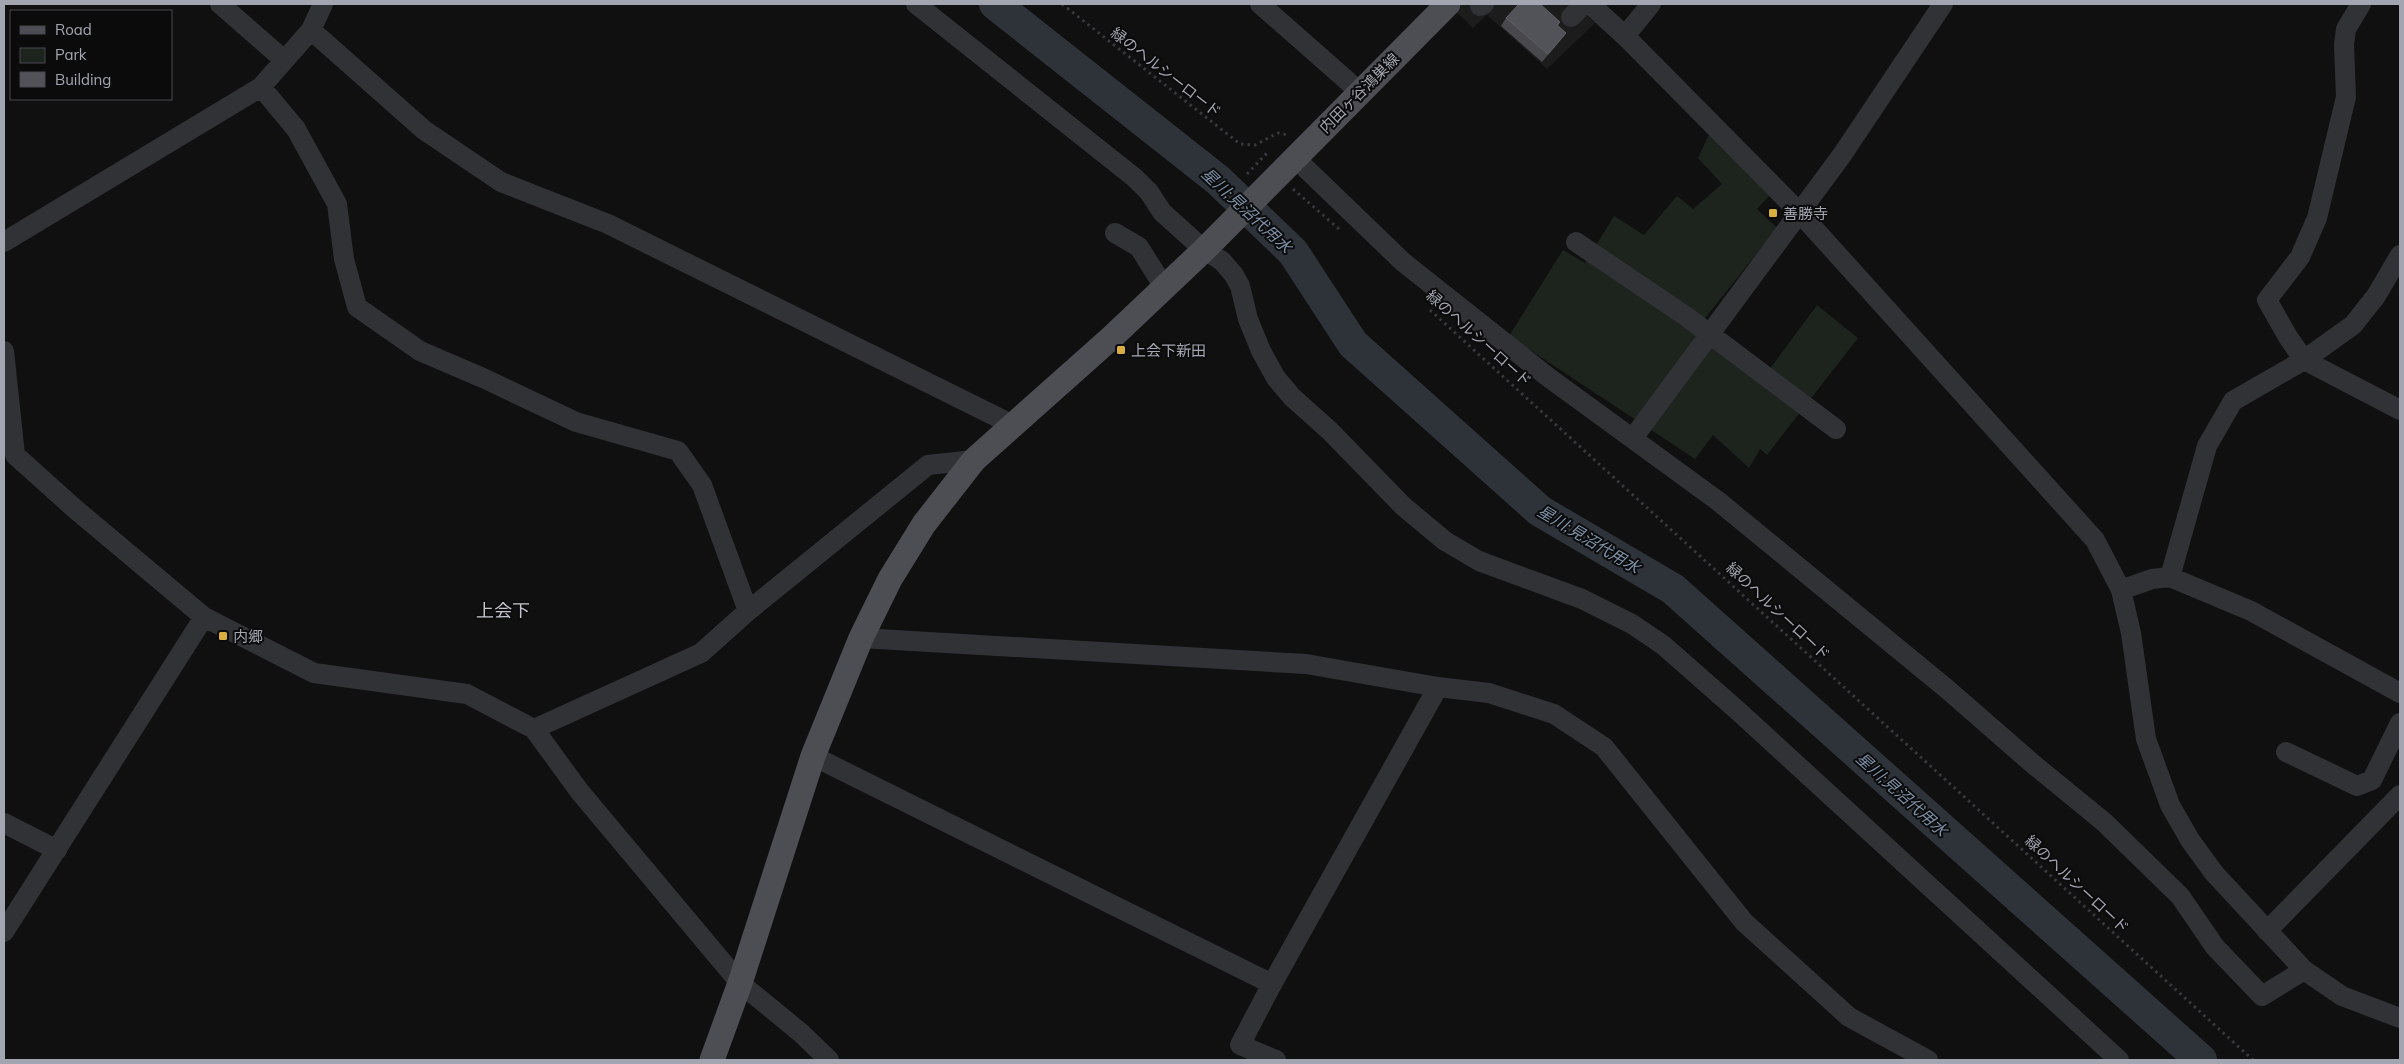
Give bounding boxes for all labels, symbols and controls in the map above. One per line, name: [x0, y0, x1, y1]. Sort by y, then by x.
legend: [10, 10, 172, 100]
text: Road: [55, 20, 92, 39]
street label: 緑のヘルシーロード: [1107, 23, 1225, 121]
text: Park: [55, 45, 87, 64]
street label: 内田ヶ谷鴻巣線: [1315, 49, 1403, 137]
text: Building: [55, 70, 111, 89]
water label: 星川;見沼代用水: [1198, 163, 1298, 258]
place label: 善勝寺: [1783, 204, 1828, 223]
marker: 善勝寺: [1767, 207, 1779, 219]
street label: 緑のヘルシーロード: [1422, 286, 1536, 390]
place label: 上会下新田: [1131, 341, 1206, 360]
marker: 上会下新田: [1115, 344, 1127, 356]
water label: 星川;見沼代用水: [1534, 501, 1645, 578]
street label: 緑のヘルシーロード: [1722, 558, 1834, 664]
district label: 上会下: [476, 599, 530, 622]
place label: 内郷: [233, 627, 263, 646]
marker: 内郷: [217, 630, 229, 642]
water label: 星川;見沼代用水: [1852, 748, 1953, 841]
street label: 緑のヘルシーロード: [2021, 831, 2133, 937]

